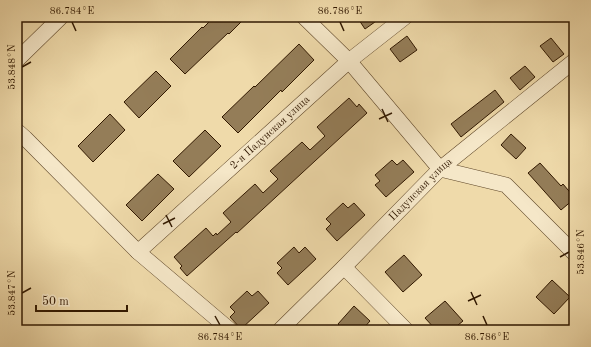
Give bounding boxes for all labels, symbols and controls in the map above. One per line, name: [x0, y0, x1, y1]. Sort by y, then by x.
text: 86.784°E: [50, 6, 94, 16]
text: 86.786°E: [318, 6, 362, 16]
text: 53.848°N: [7, 44, 17, 90]
street label: 2-я Падунская улица: [228, 93, 312, 171]
street label: Падунская улица: [387, 156, 455, 223]
text: 53.846°N: [576, 229, 586, 275]
text: 53.847°N: [7, 270, 17, 316]
scale bar: [36, 287, 127, 313]
text: 50 m: [42, 295, 69, 308]
text: 86.784°E: [198, 332, 242, 342]
text: 86.786°E: [465, 332, 509, 342]

